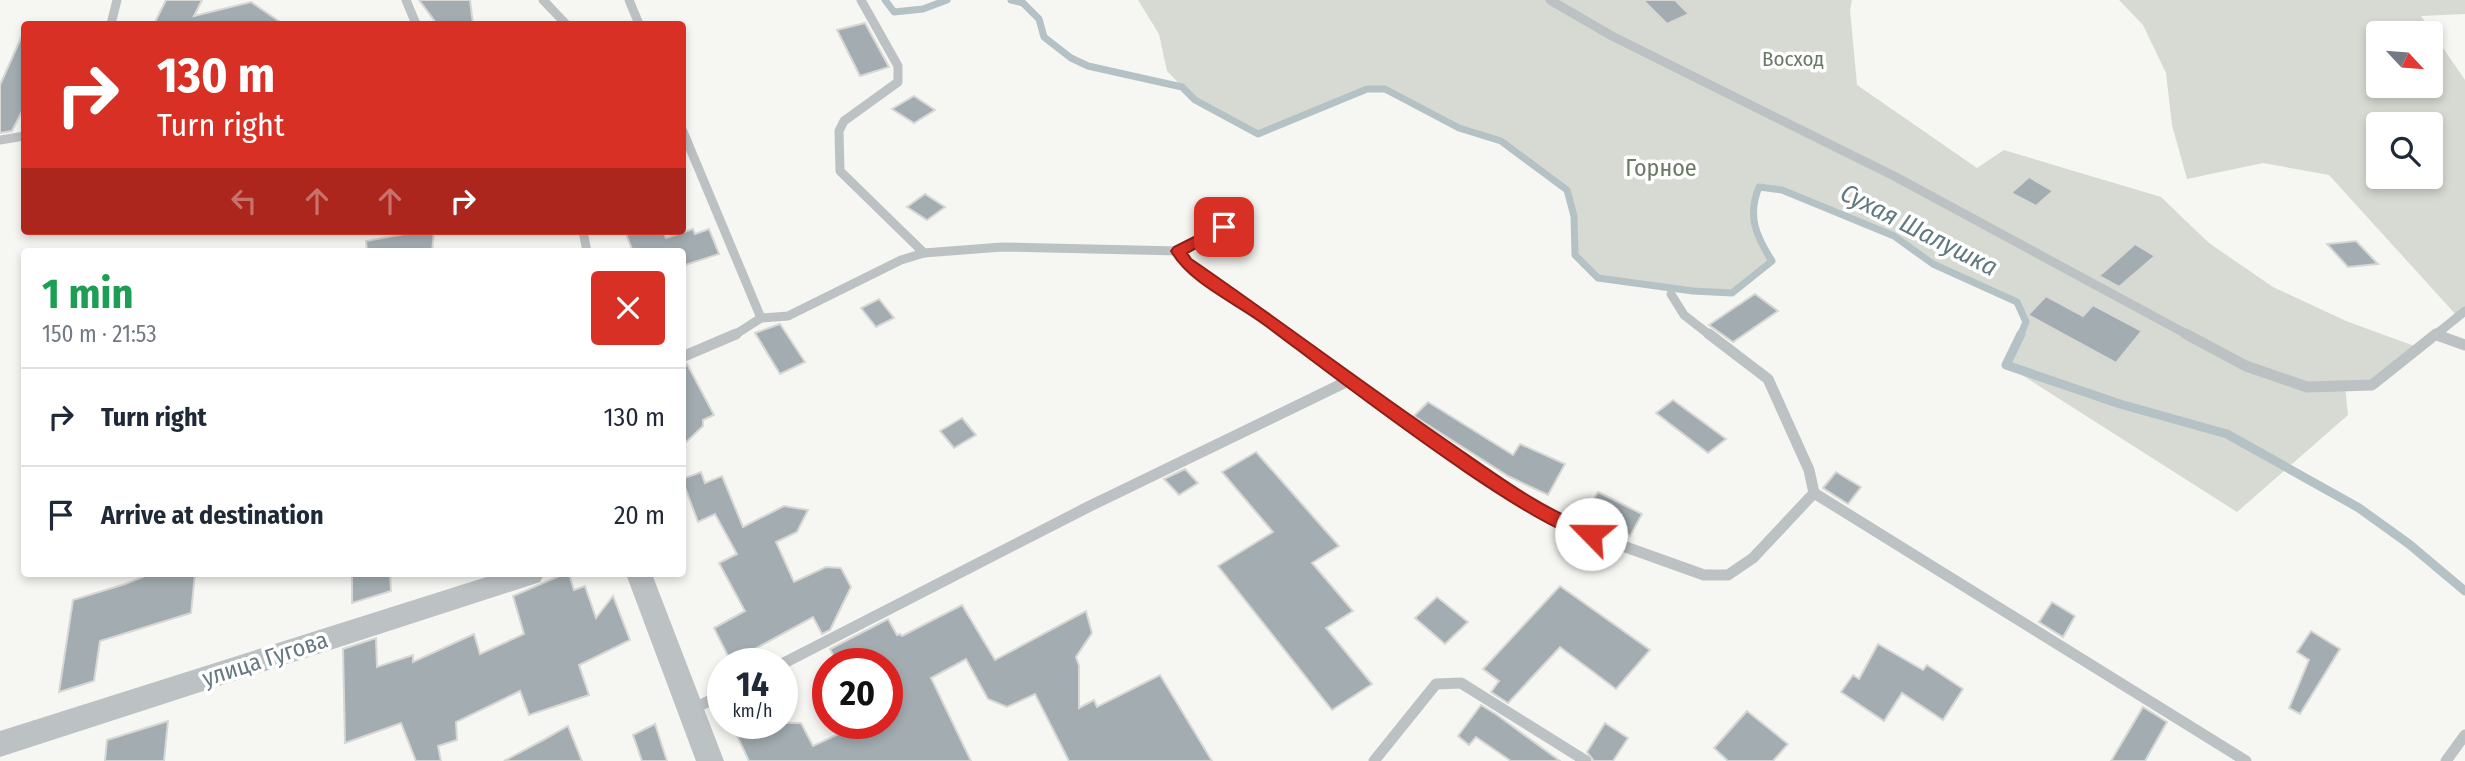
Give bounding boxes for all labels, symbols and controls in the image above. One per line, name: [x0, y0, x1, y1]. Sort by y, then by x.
north arrow: [2366, 21, 2443, 98]
map controls: [2366, 21, 2443, 189]
text: 130 m: [157, 46, 275, 105]
park label: Восход: [1762, 46, 1824, 72]
icon: right: [42, 49, 133, 140]
text: Turn right: [157, 106, 284, 144]
button: search: [2366, 112, 2443, 189]
park label: Горное: [1625, 154, 1697, 182]
water label: Сухая Шалушка: [1835, 177, 2003, 283]
icon: left: [225, 182, 263, 220]
icon: ahead: [298, 182, 336, 220]
icon: ahead: [371, 182, 409, 220]
icon: right: [444, 182, 482, 220]
pin: [1194, 197, 1254, 257]
icon: arrive: [1205, 208, 1243, 246]
text: 1 min: [42, 269, 133, 319]
button: close: [591, 271, 665, 345]
text: 150 m · 21:53: [42, 320, 157, 348]
icon: right: [42, 398, 80, 436]
text: Turn right: [101, 402, 207, 433]
text: 130 m: [603, 402, 665, 433]
icon: arrive: [42, 496, 80, 534]
position arrow: [1554, 497, 1628, 571]
text: Arrive at destination: [101, 500, 324, 531]
text: 20 m: [614, 500, 665, 531]
street label: улица Гугова: [199, 626, 331, 692]
speed limit sign: 20: [812, 648, 903, 739]
text: 14: [736, 663, 769, 705]
text: km/h: [732, 700, 773, 722]

